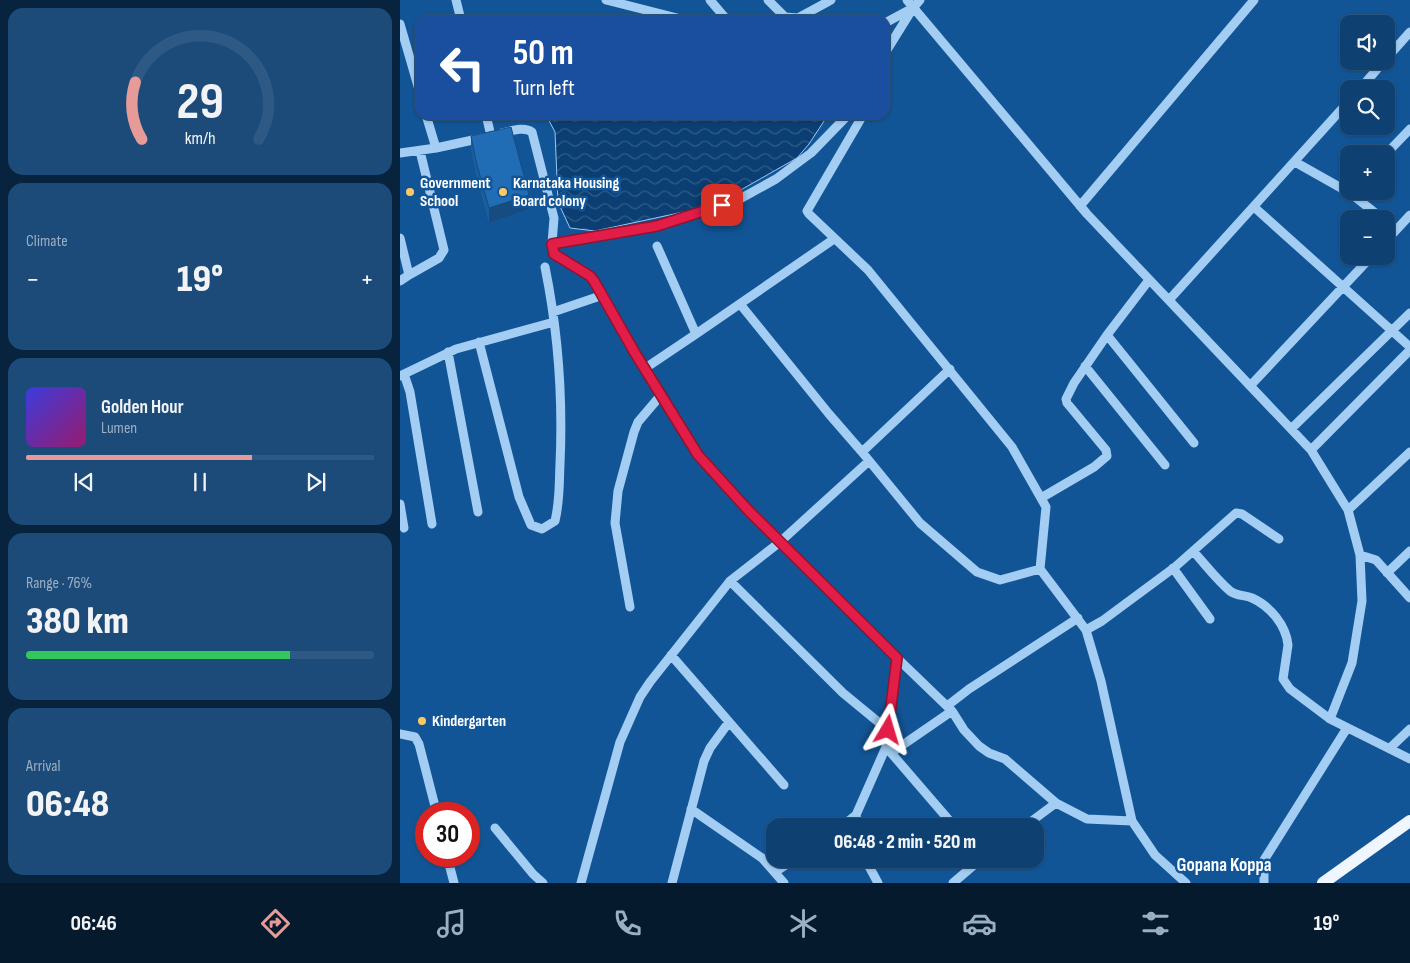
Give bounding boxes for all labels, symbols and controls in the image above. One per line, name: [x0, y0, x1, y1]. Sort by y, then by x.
map controls: [1340, 15, 1395, 265]
button: sound: [1340, 15, 1395, 70]
text: 50 m: [513, 32, 574, 75]
icon: left: [430, 35, 495, 100]
text: 29: [176, 71, 224, 134]
text: Turn left: [513, 75, 575, 102]
button: search: [1340, 80, 1395, 135]
text: km/h: [185, 128, 215, 149]
button: +: [1340, 145, 1395, 200]
place label: Government School: [420, 174, 491, 211]
place label: Karnataka Housing Board colony: [513, 174, 619, 211]
pin: [701, 184, 743, 226]
marker: Government School: [404, 186, 416, 198]
marker: Karnataka Housing Board colony: [497, 186, 509, 198]
icon: arrive: [708, 191, 736, 219]
button: −: [1340, 210, 1395, 265]
text: Climate: [26, 232, 68, 251]
text: 19°: [177, 257, 223, 302]
text: −: [26, 263, 40, 296]
text: +: [360, 263, 374, 296]
text: Golden Hour: [101, 396, 184, 419]
text: Lumen: [101, 419, 137, 438]
icon: previous: [70, 468, 98, 496]
icon: pause: [186, 468, 214, 496]
icon: next: [302, 468, 330, 496]
text: Range · 76%: [26, 574, 92, 593]
text: 380 km: [26, 599, 129, 644]
position arrow: [861, 703, 913, 755]
place label: Kindergarten: [432, 712, 506, 731]
marker: Kindergarten: [416, 715, 428, 727]
text: Arrival: [26, 757, 60, 776]
text: 06:48: [26, 782, 109, 827]
speed limit sign: 30: [415, 802, 480, 867]
text: 06:48 · 2 min · 520 m: [834, 831, 976, 854]
district label: Gopana Koppa: [1177, 854, 1271, 877]
icon: directions: [258, 906, 293, 941]
icon: music: [434, 906, 469, 941]
icon: phone: [610, 906, 645, 941]
icon: climate: [786, 906, 821, 941]
icon: car: [962, 906, 997, 941]
icon: filters: [1138, 906, 1173, 941]
text: 06:46: [70, 910, 117, 937]
text: 19°: [1313, 910, 1339, 937]

